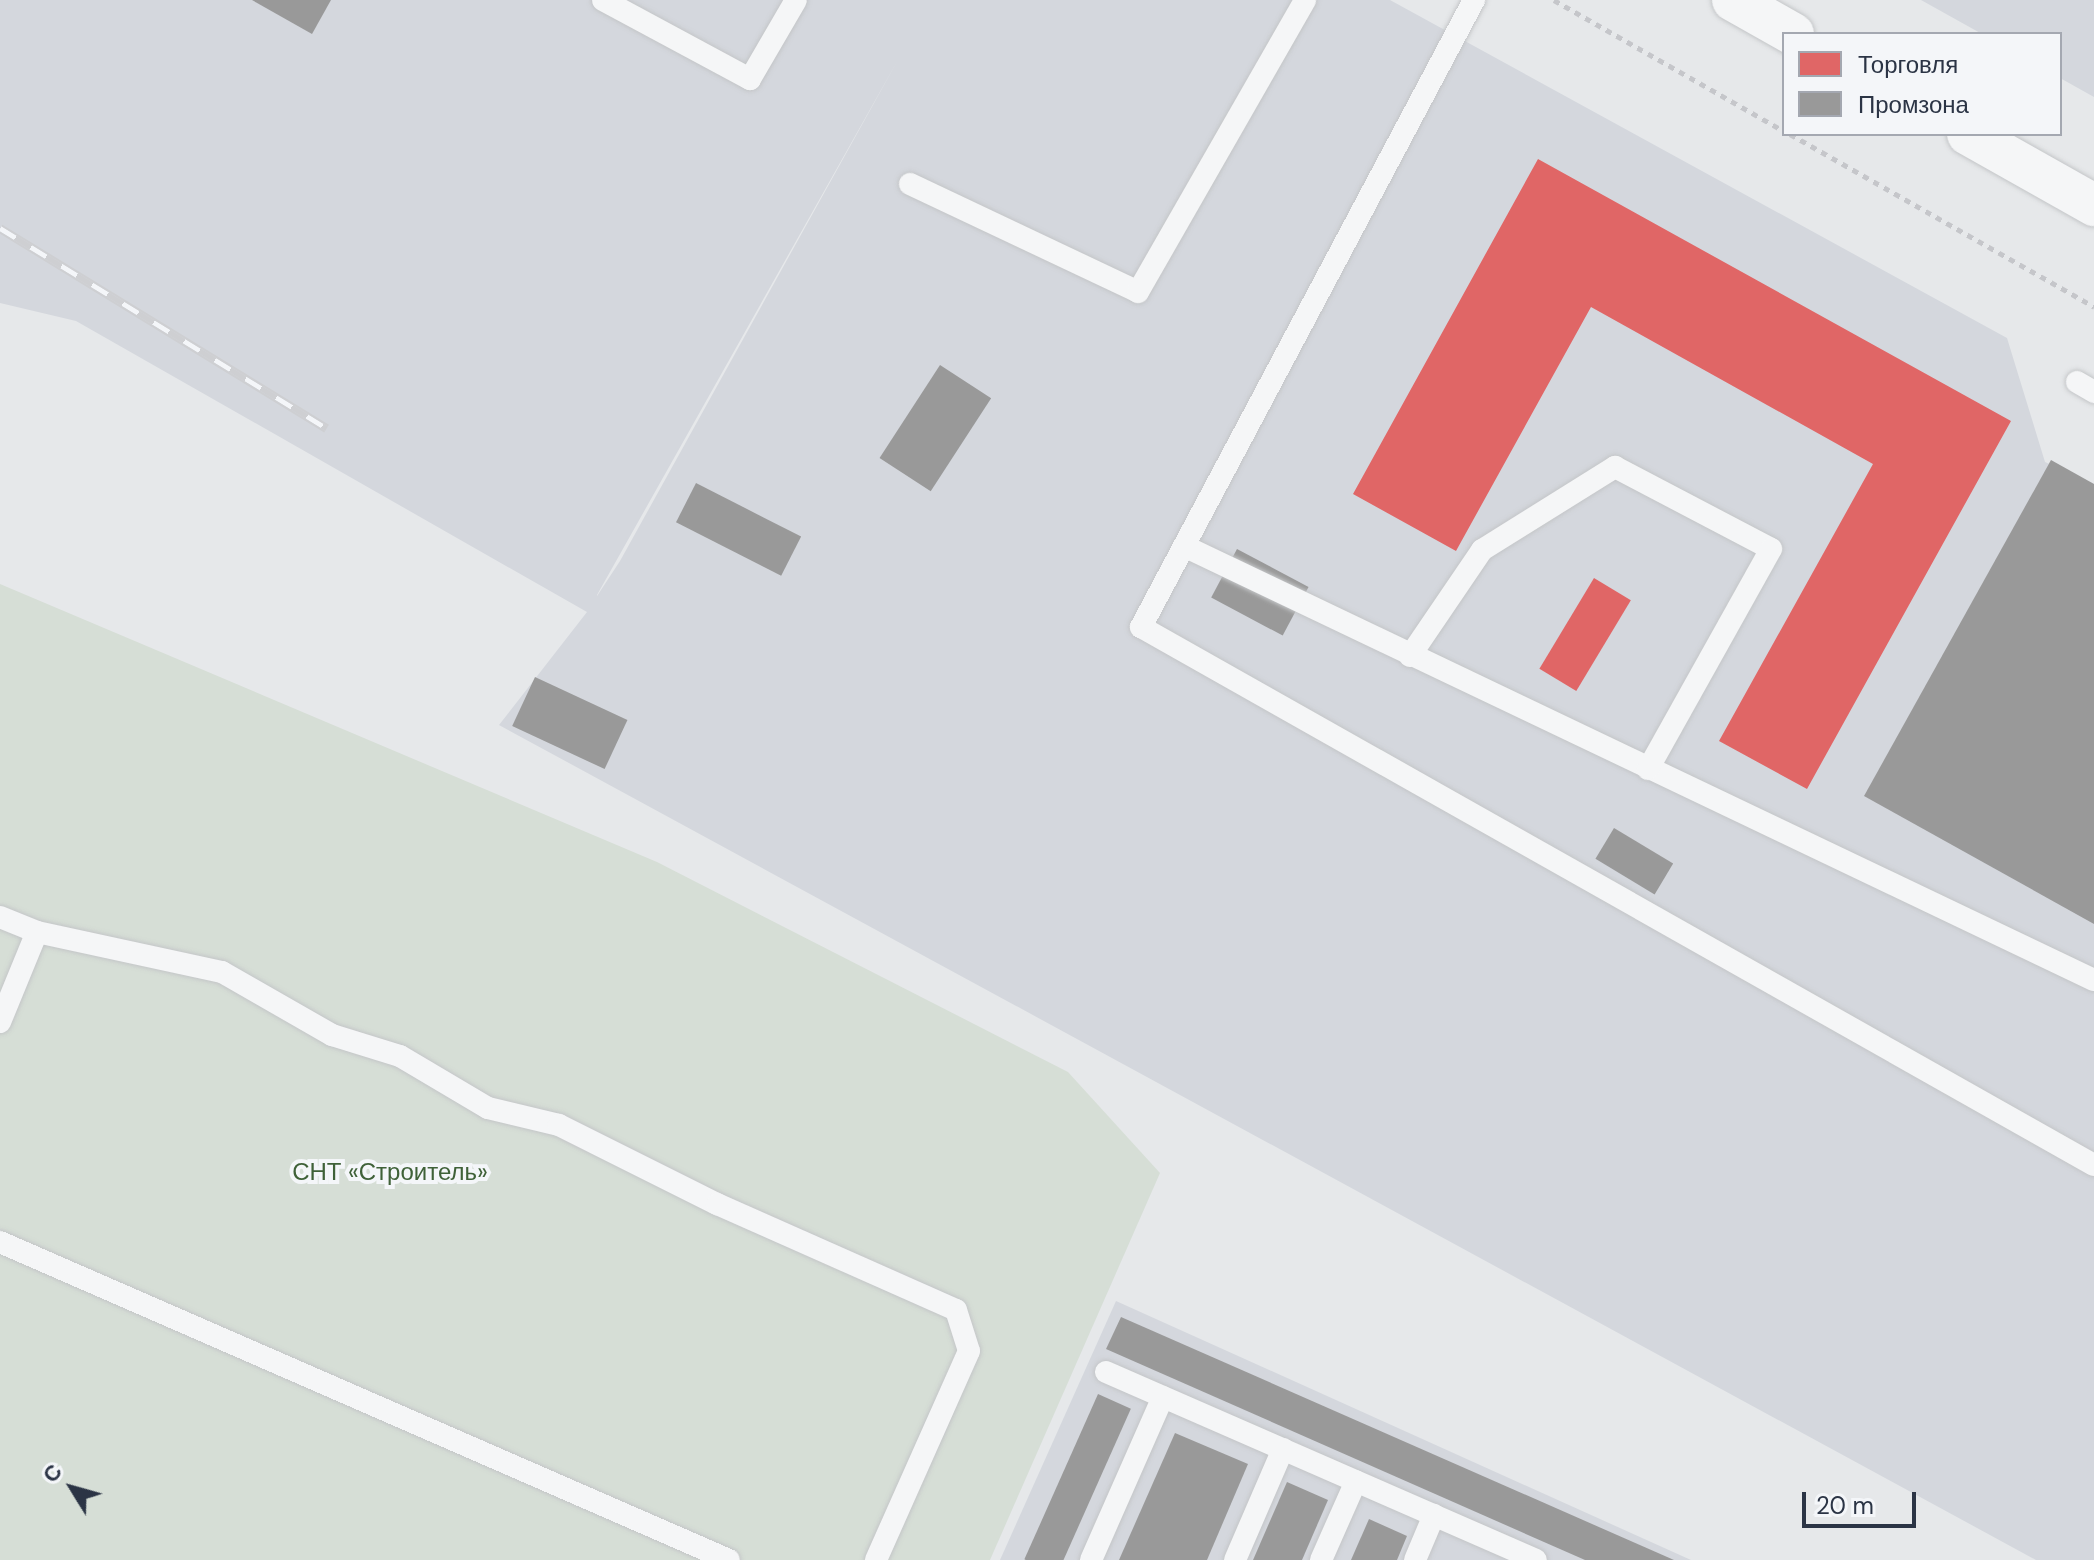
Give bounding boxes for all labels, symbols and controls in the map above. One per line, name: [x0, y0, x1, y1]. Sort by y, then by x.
legend: [1782, 32, 2062, 136]
text: Торговля: [1858, 49, 1958, 80]
text: Промзона: [1858, 89, 1969, 120]
park label: СНТ «Строитель»: [292, 1158, 488, 1186]
north arrow: [32, 1448, 112, 1528]
text: С: [36, 1458, 69, 1488]
scale bar: [1806, 1476, 1920, 1526]
text: 20 m: [1816, 1490, 1874, 1521]

